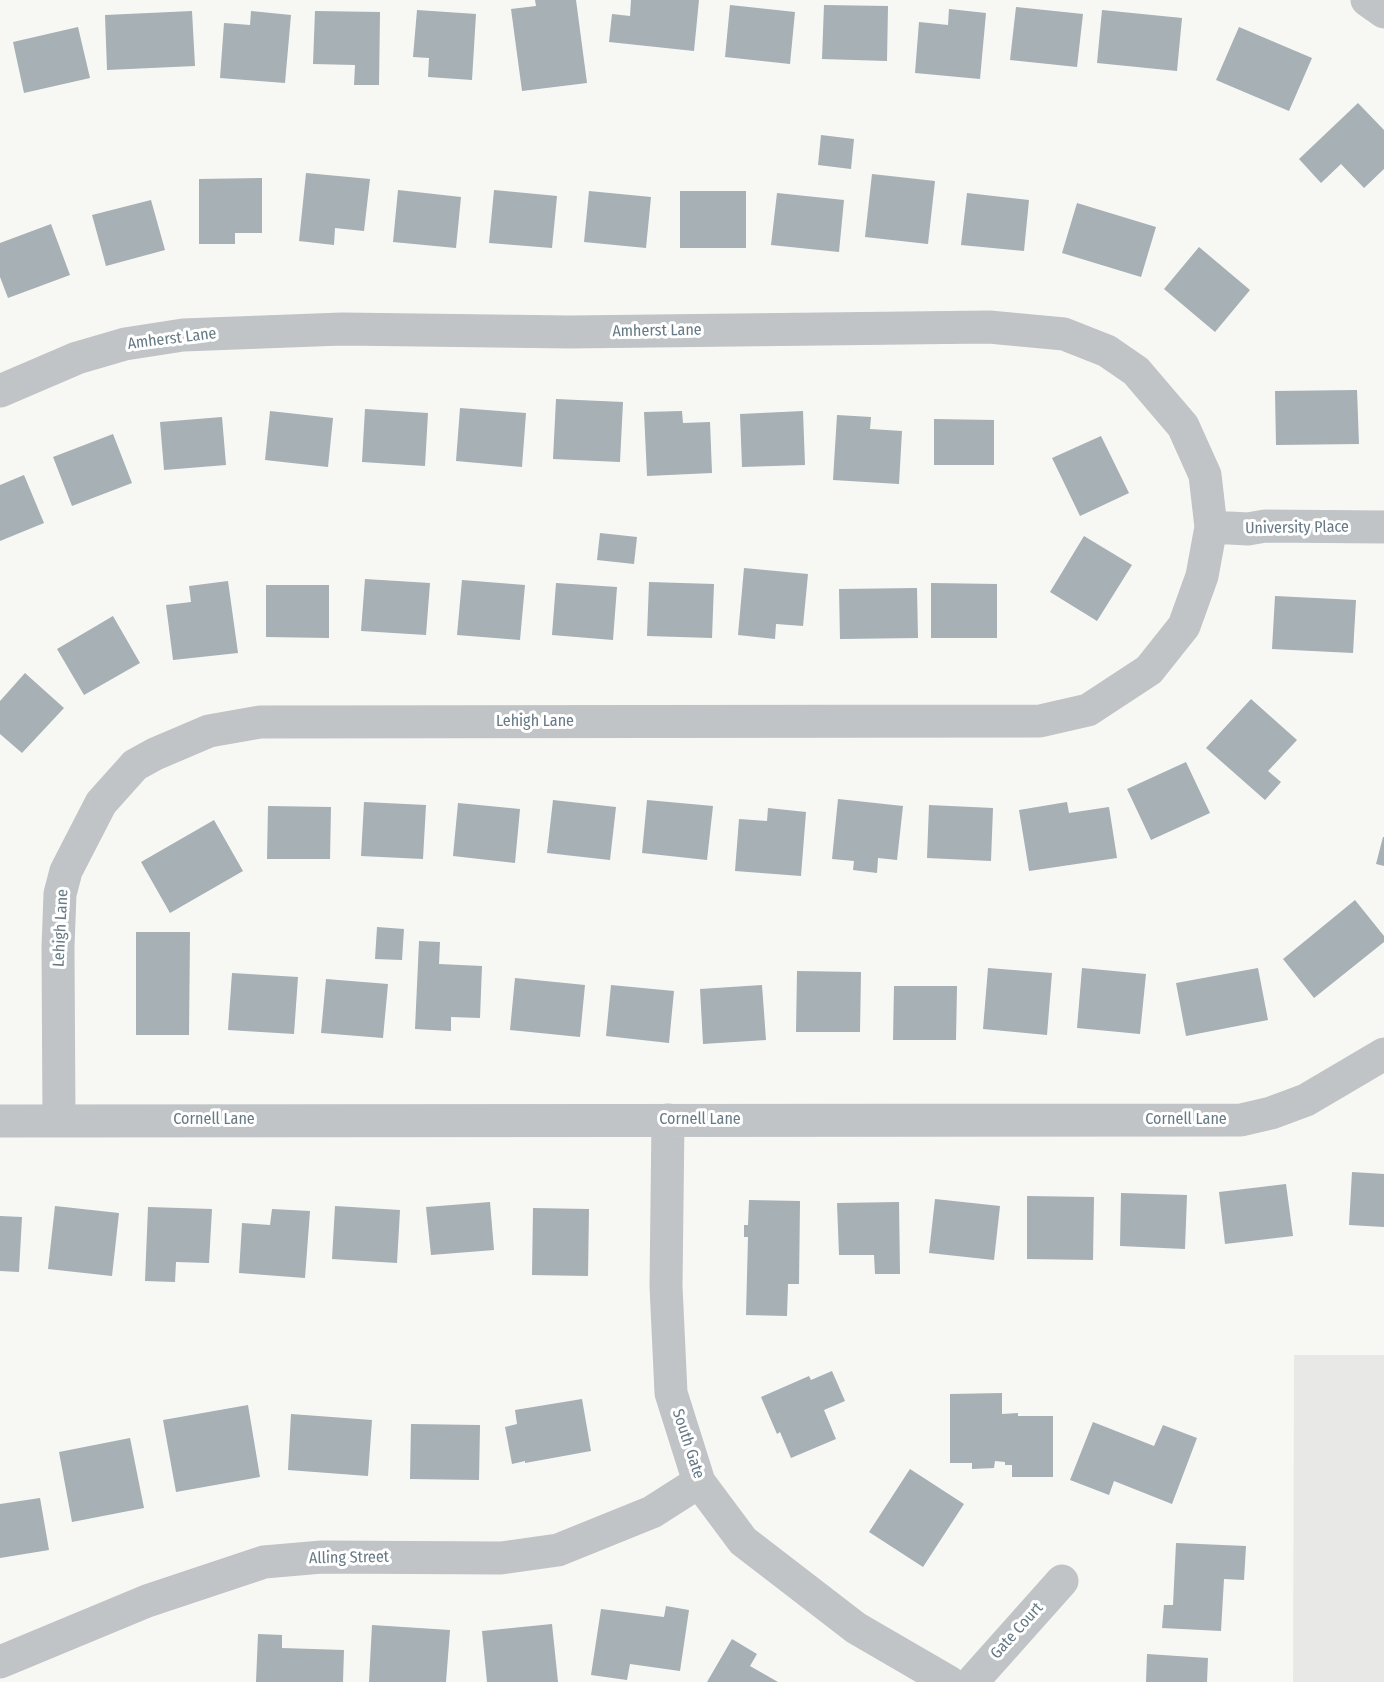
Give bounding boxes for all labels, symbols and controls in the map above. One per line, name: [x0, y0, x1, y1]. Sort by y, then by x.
street label: Amherst Lane: [612, 321, 702, 341]
street label: Amherst Lane: [126, 324, 218, 354]
street label: University Place: [1245, 517, 1349, 539]
street label: Lehigh Lane: [496, 712, 574, 732]
street label: Lehigh Lane: [49, 889, 73, 967]
street label: Cornell Lane: [173, 1110, 255, 1130]
street label: Cornell Lane: [659, 1110, 741, 1130]
street label: Cornell Lane: [1145, 1110, 1227, 1130]
street label: South Gate: [668, 1407, 708, 1481]
street label: Alling Street: [309, 1548, 389, 1568]
street label: Gate Court: [987, 1599, 1047, 1663]

